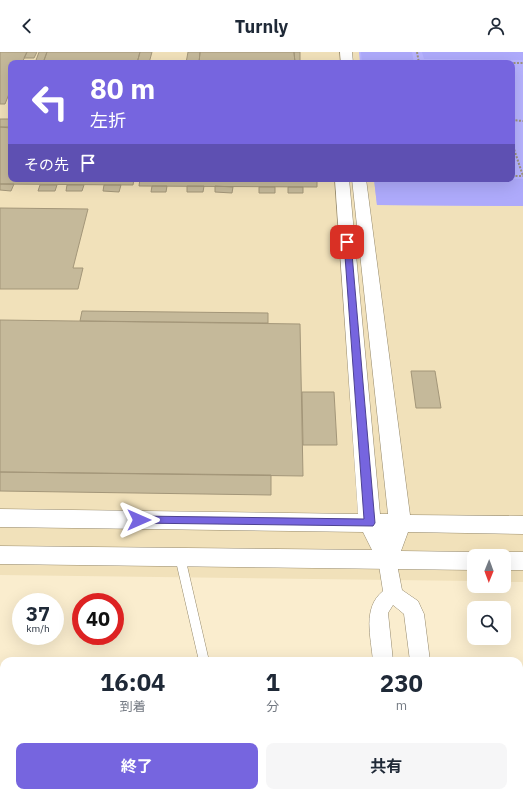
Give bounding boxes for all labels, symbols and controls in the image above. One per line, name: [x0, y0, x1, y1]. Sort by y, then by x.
icon: back: [16, 15, 38, 37]
text: Turnly: [235, 15, 288, 38]
icon: person: [485, 15, 507, 37]
text: 80 m: [90, 70, 155, 107]
icon: left: [24, 76, 76, 128]
text: 左折: [90, 109, 126, 132]
icon: arrive: [77, 152, 99, 174]
text: その先: [24, 155, 69, 174]
pin: [330, 225, 364, 259]
icon: arrive: [336, 231, 358, 253]
position arrow: [118, 499, 160, 541]
north arrow: [467, 549, 511, 593]
map controls: [467, 549, 511, 645]
speed limit sign: 40: [72, 593, 124, 645]
text: 37: [26, 600, 50, 627]
button: search: [467, 601, 511, 645]
text: km/h: [26, 622, 50, 635]
text: 16:04: [100, 666, 165, 698]
text: 1: [265, 666, 280, 698]
text: 230: [380, 667, 423, 699]
text: m: [396, 697, 407, 714]
text: 到着: [120, 698, 146, 715]
text: 分: [266, 698, 279, 715]
button: 終了: [16, 743, 258, 789]
button: 共有: [266, 743, 507, 789]

